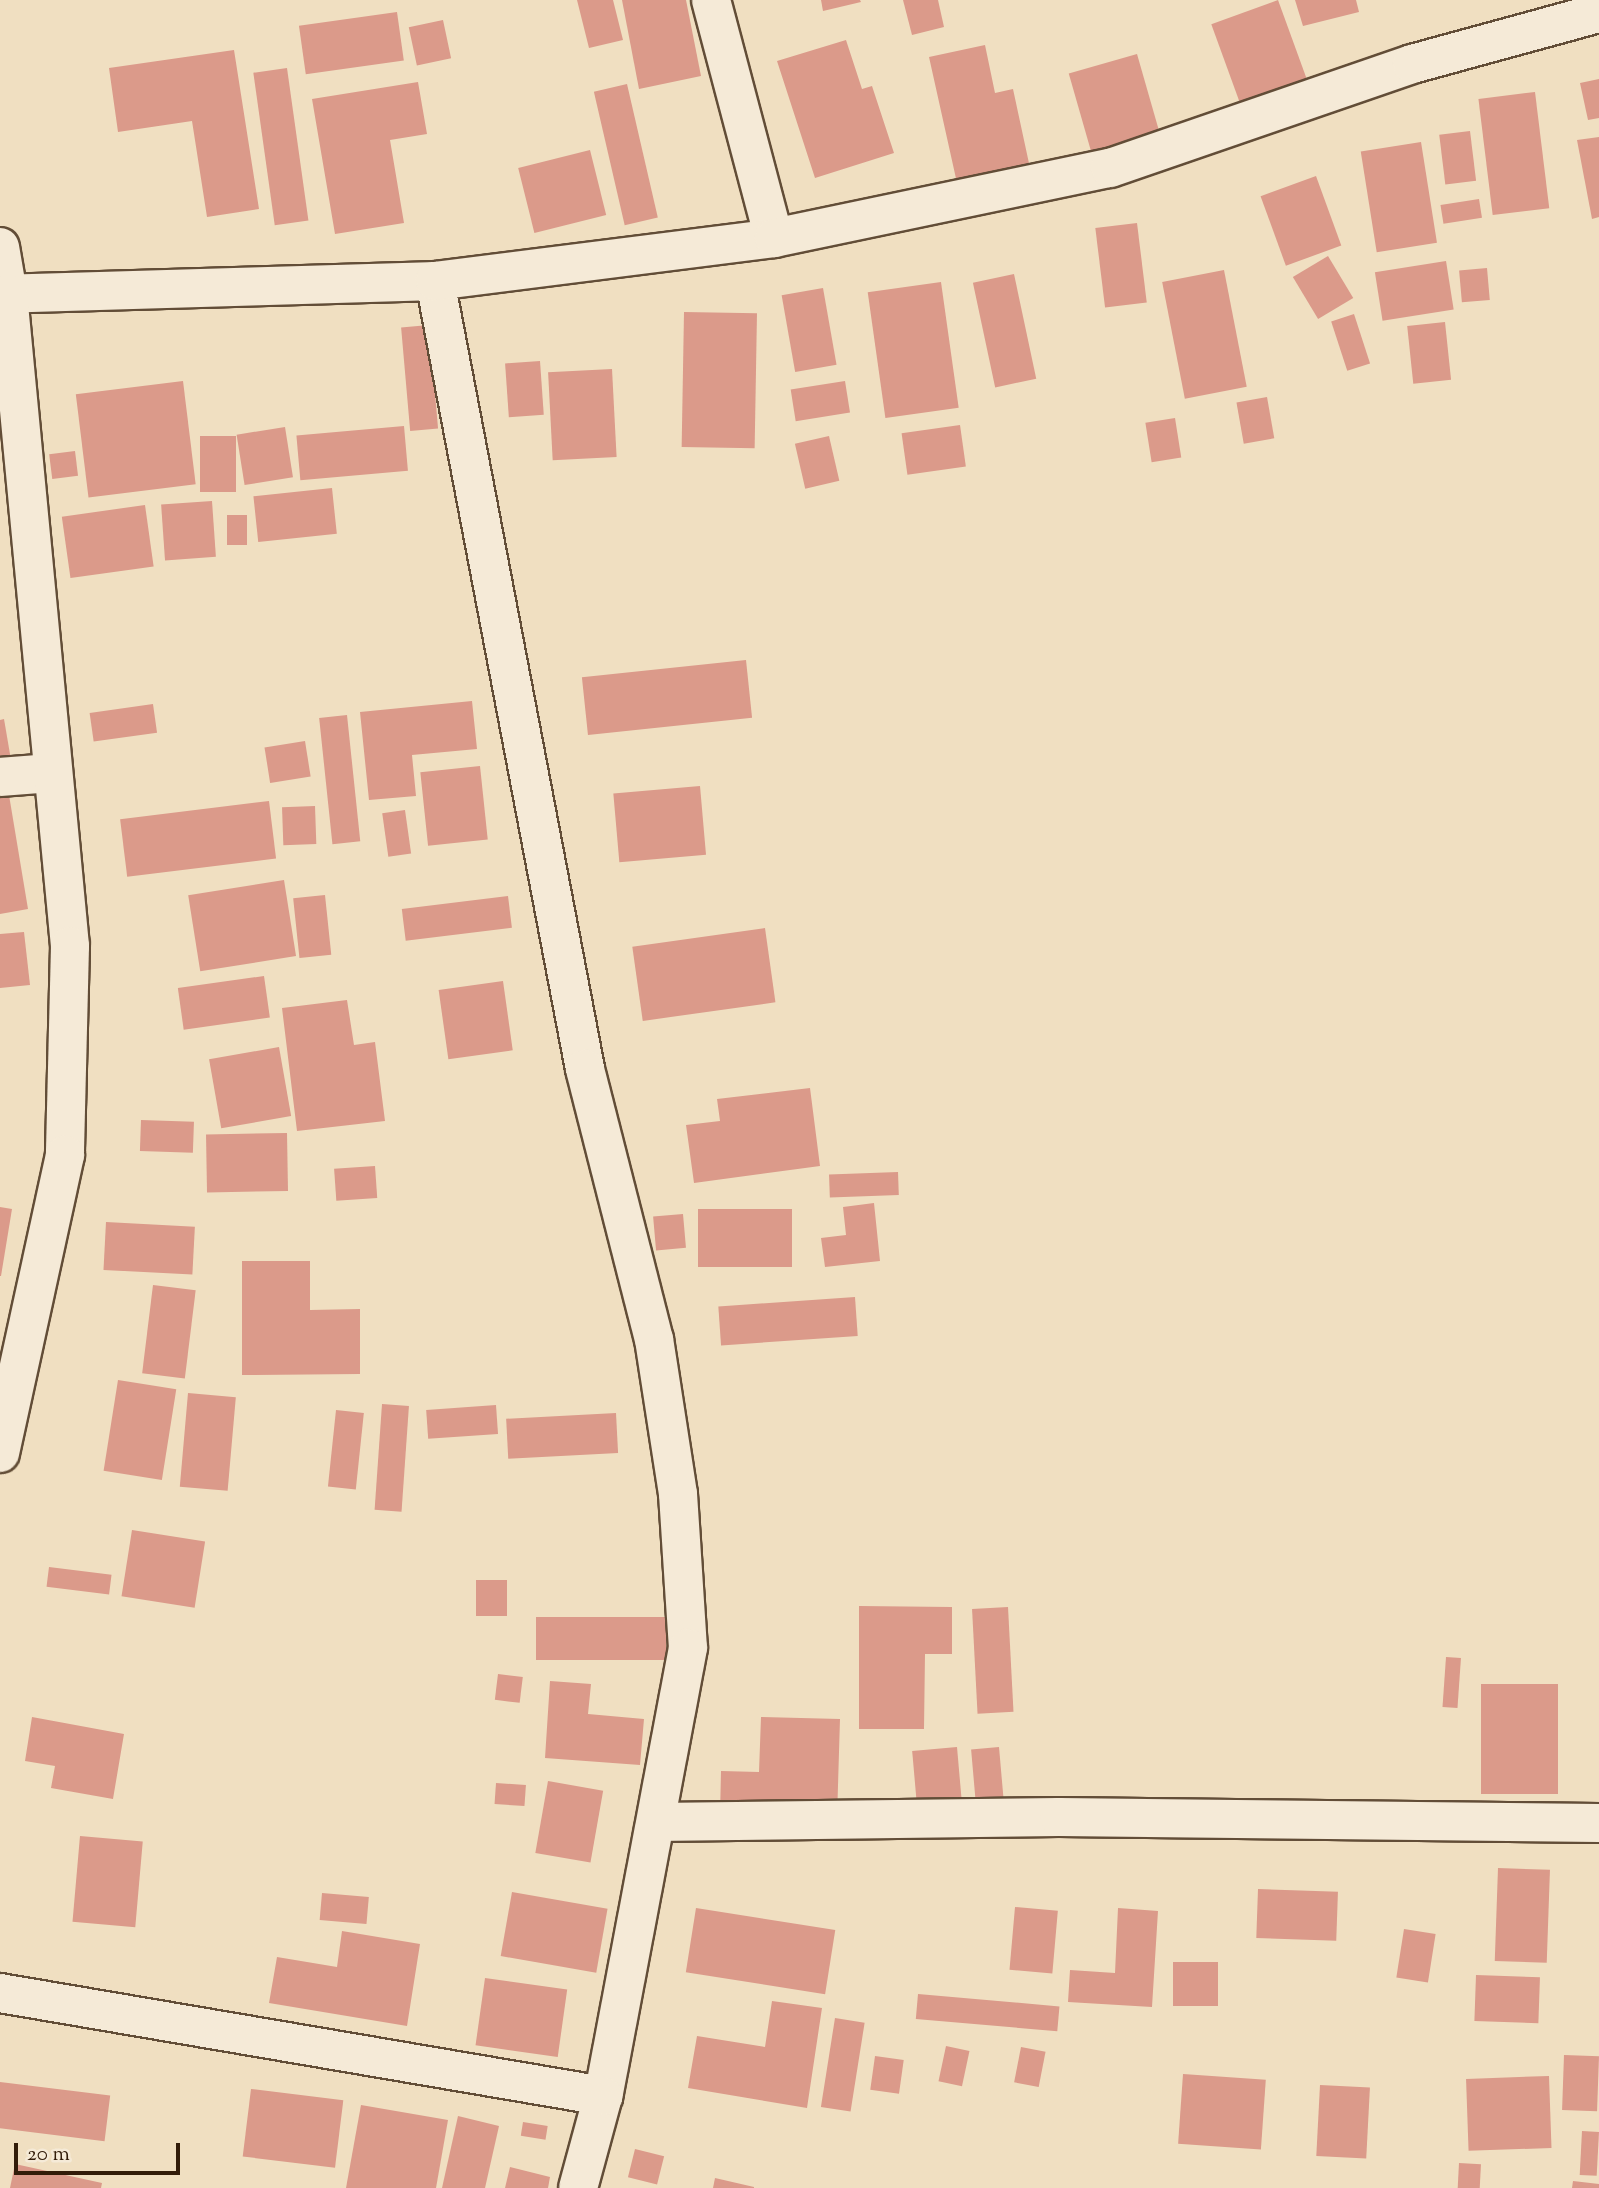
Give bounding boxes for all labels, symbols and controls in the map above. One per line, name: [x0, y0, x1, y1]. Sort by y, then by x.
scale bar: [18, 2128, 184, 2172]
text: 20 m: [27, 2140, 70, 2170]

